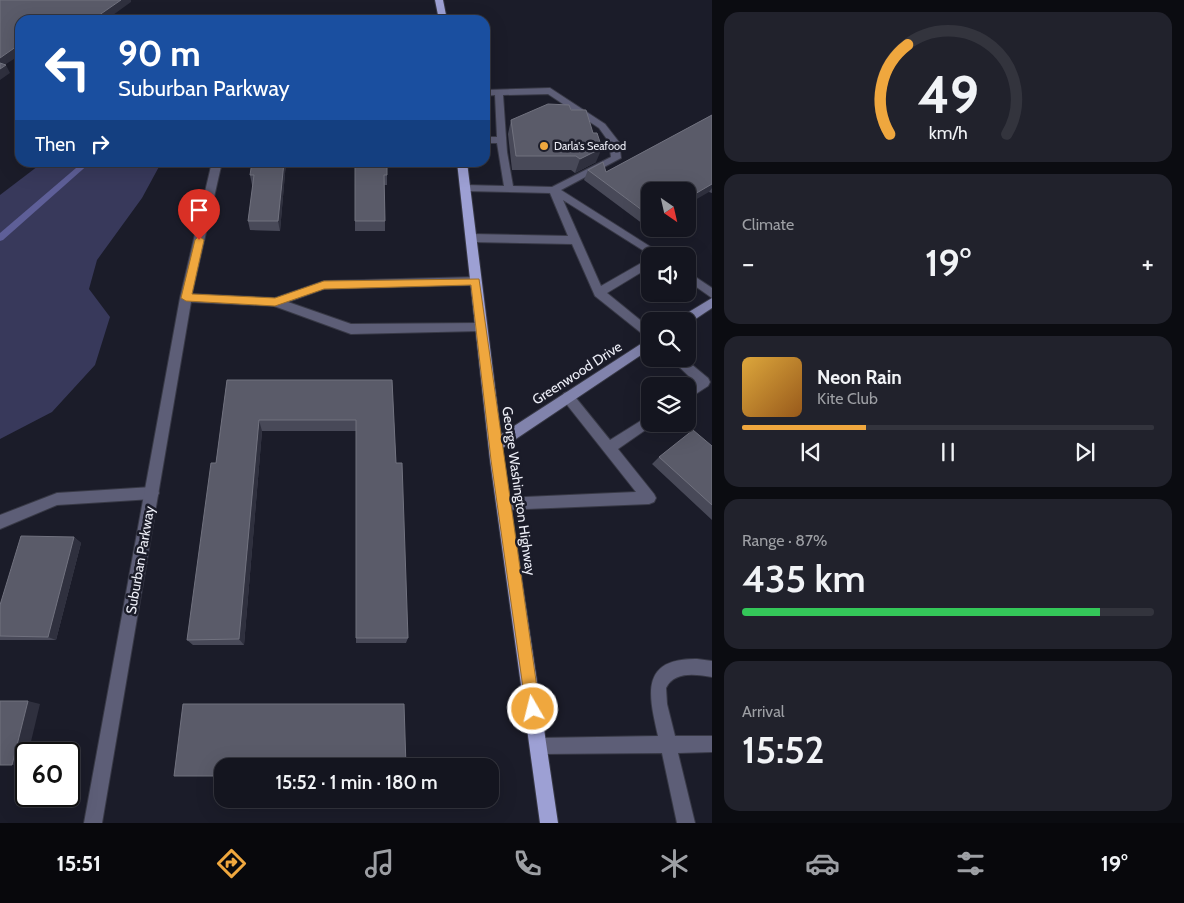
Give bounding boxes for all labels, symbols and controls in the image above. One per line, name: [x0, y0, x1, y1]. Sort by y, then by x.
text: 90 m: [118, 32, 201, 75]
icon: left: [35, 35, 100, 100]
text: 49: [917, 63, 979, 126]
text: Suburban Parkway: [118, 75, 290, 102]
text: km/h: [928, 122, 968, 143]
icon: right: [86, 130, 114, 158]
text: Then: [35, 133, 76, 156]
place label: Darla's Seafood: [554, 139, 626, 153]
marker: Darla's Seafood: [538, 140, 550, 152]
north arrow: [641, 182, 696, 238]
map controls: [641, 182, 696, 432]
pin: [178, 189, 220, 240]
icon: arrive: [185, 196, 213, 224]
text: Climate: [742, 215, 794, 234]
text: 19°: [925, 239, 971, 286]
text: −: [742, 246, 754, 280]
text: +: [1142, 246, 1154, 280]
button: sound: [641, 247, 696, 302]
button: search: [641, 312, 696, 367]
street label: Greenwood Drive: [529, 337, 625, 409]
text: Neon Rain: [817, 366, 902, 389]
button: layers: [641, 377, 696, 432]
text: Kite Club: [817, 389, 878, 408]
street label: George Washington Highway: [498, 405, 540, 577]
icon: previous: [797, 438, 825, 466]
icon: pause: [934, 438, 962, 466]
icon: next: [1071, 438, 1099, 466]
street label: Suburban Parkway: [122, 505, 158, 615]
text: Range · 87%: [742, 531, 828, 550]
text: 435 km: [742, 555, 866, 602]
position arrow: [506, 682, 558, 734]
text: Arrival: [742, 702, 785, 721]
text: 15:52: [742, 726, 825, 773]
speed limit sign: 60: [15, 742, 80, 807]
text: 15:52 · 1 min · 180 m: [275, 771, 438, 794]
icon: directions: [214, 846, 249, 881]
icon: music: [362, 846, 397, 881]
icon: phone: [510, 846, 545, 881]
icon: climate: [657, 846, 692, 881]
icon: car: [805, 846, 840, 881]
icon: filters: [953, 846, 988, 881]
text: 15:51: [56, 850, 101, 877]
text: 19°: [1101, 850, 1128, 877]

